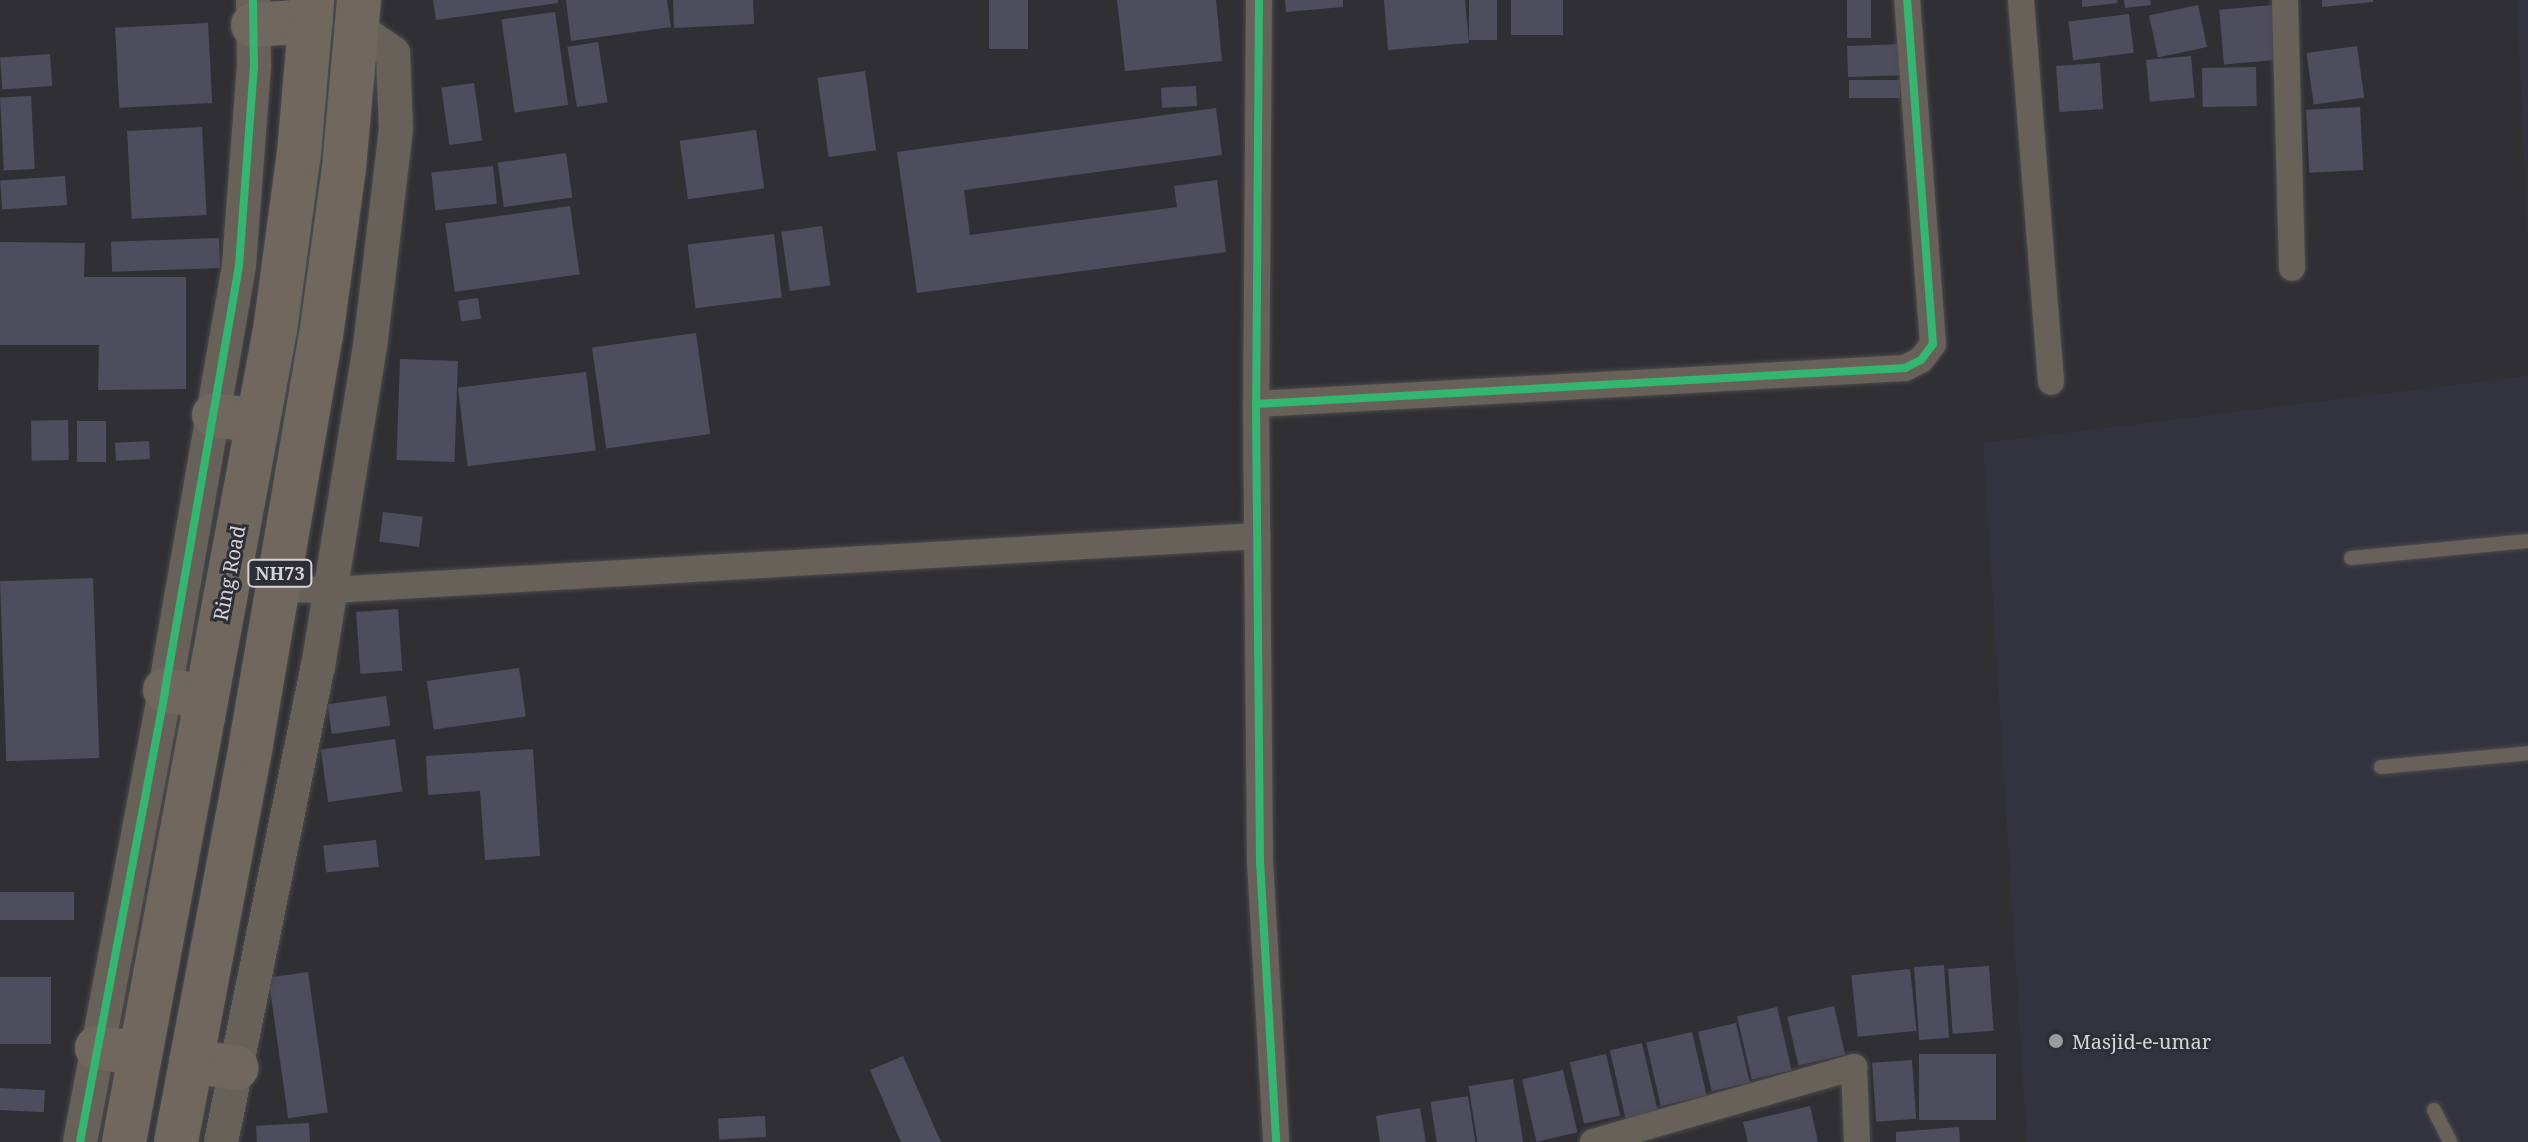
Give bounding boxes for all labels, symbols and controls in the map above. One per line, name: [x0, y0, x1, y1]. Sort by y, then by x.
street label: Ring Road: [208, 523, 250, 623]
road number: NH73: [246, 559, 314, 587]
place label: Masjid-e-umar: [2072, 1029, 2211, 1053]
marker: Masjid-e-umar: [2047, 1032, 2065, 1050]

